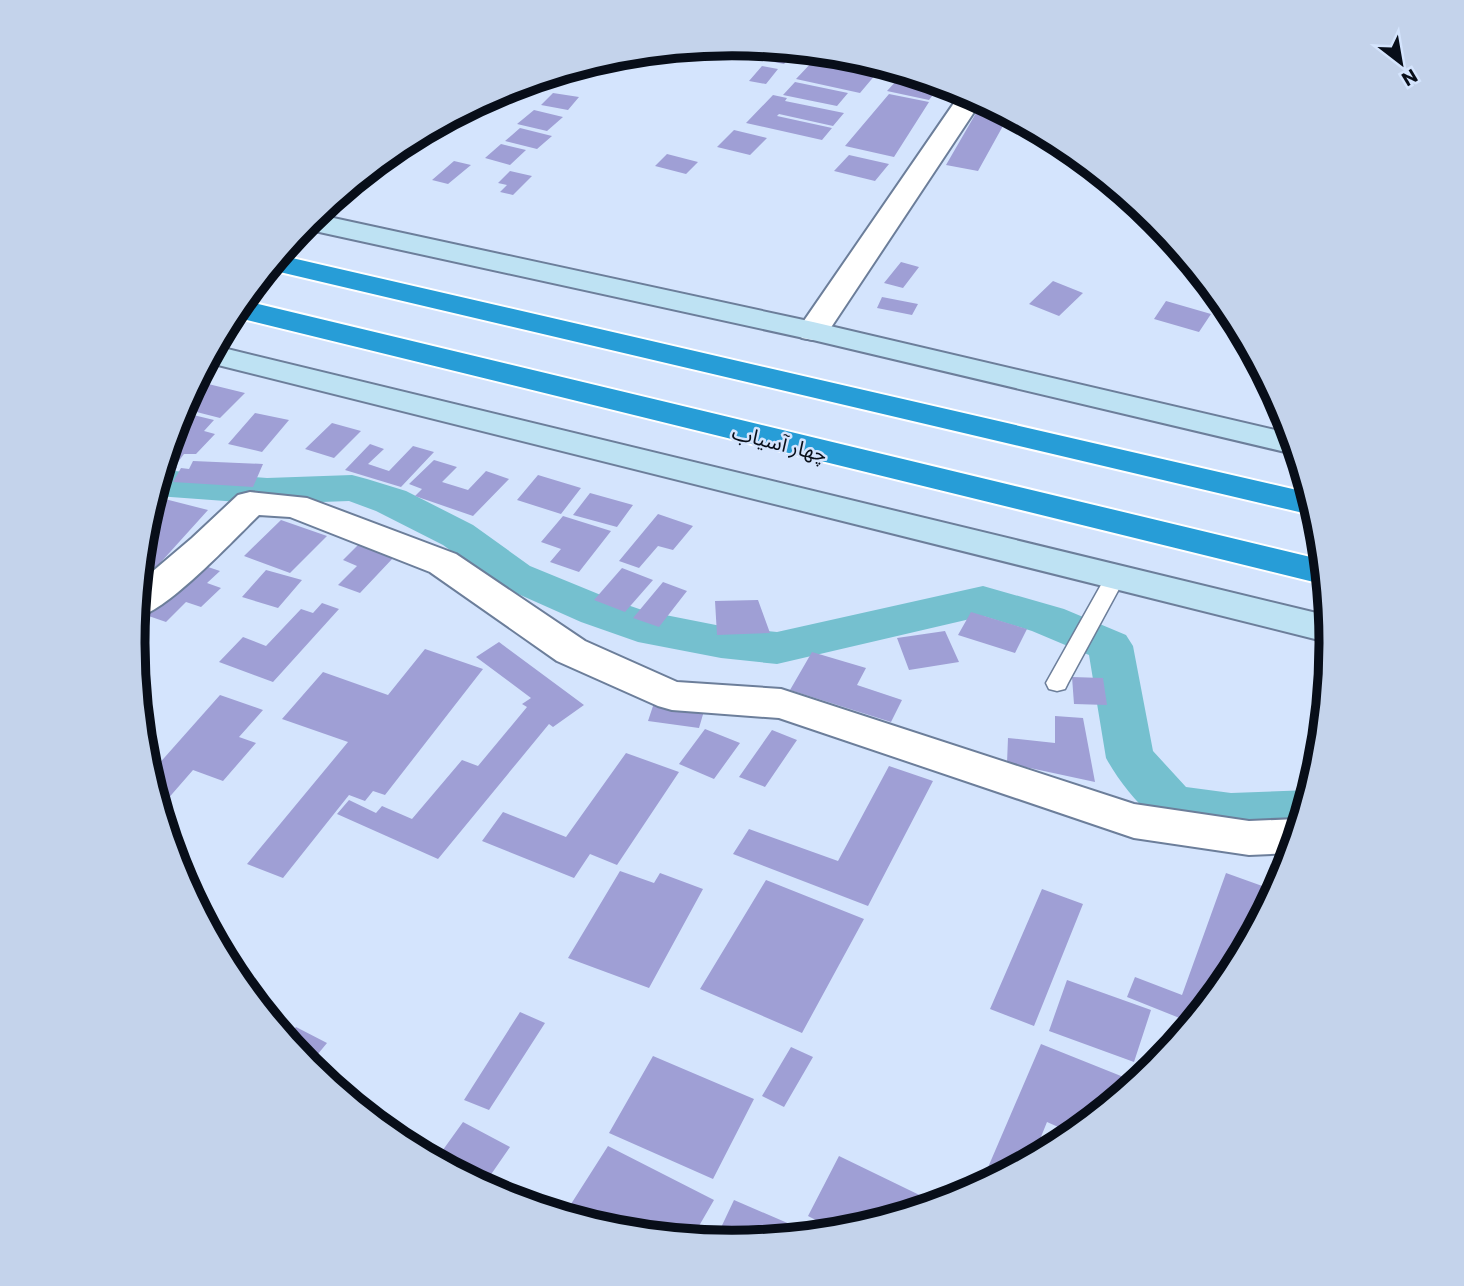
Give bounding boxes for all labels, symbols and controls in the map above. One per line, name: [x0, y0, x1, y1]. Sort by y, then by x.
north arrow: [1366, 28, 1436, 98]
text: N: [1398, 64, 1422, 92]
street label: چهار آسیاب: [729, 418, 830, 468]

